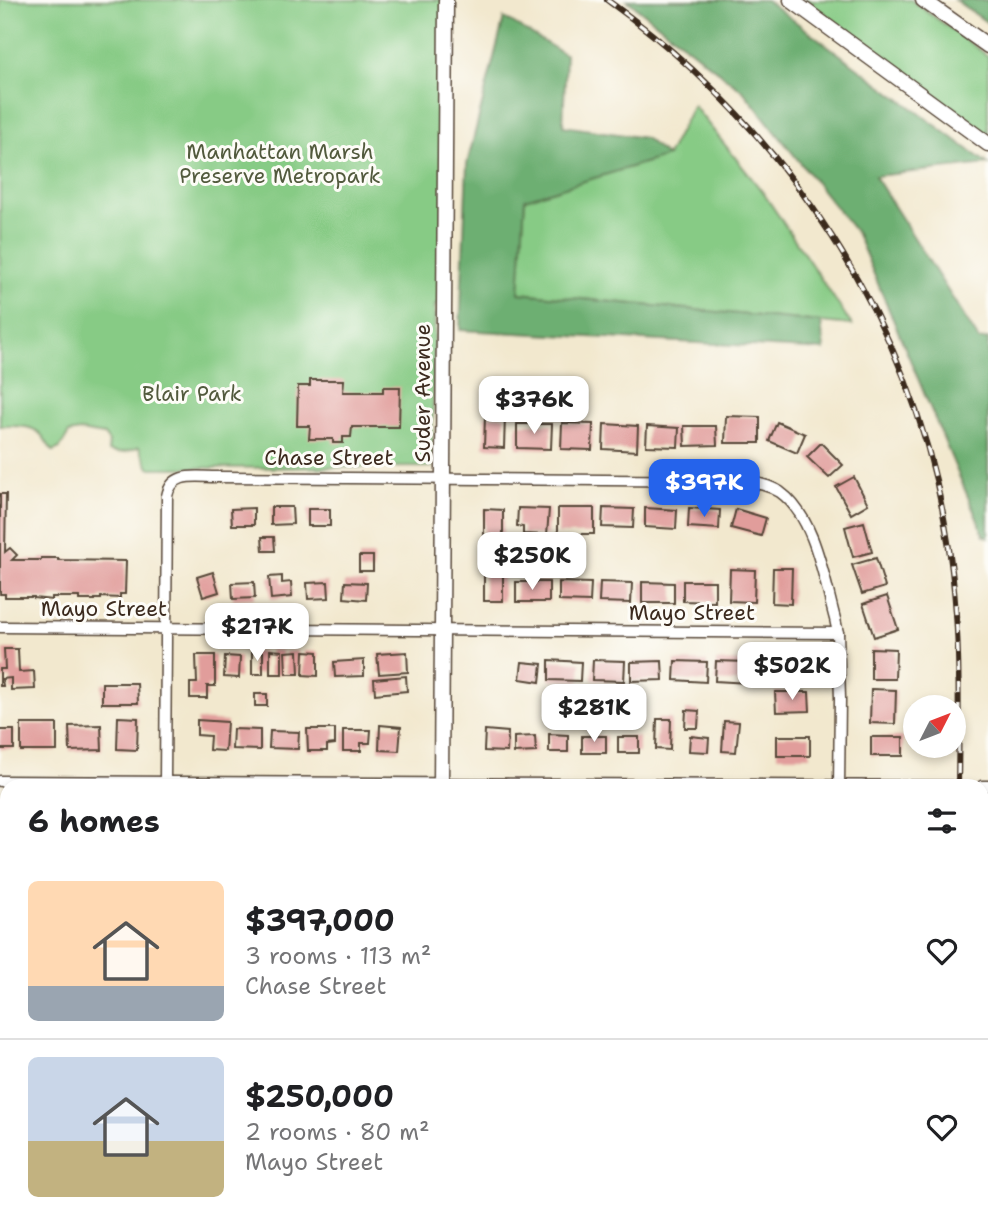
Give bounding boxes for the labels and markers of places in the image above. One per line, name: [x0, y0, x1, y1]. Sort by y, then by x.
pin: $376K: [485, 376, 583, 436]
pin: $397K: [655, 460, 753, 519]
pin: $250K: [483, 532, 581, 592]
pin: $217K: [208, 604, 306, 663]
pin: $502K: [743, 642, 841, 702]
pin: $281K: [545, 684, 643, 744]

